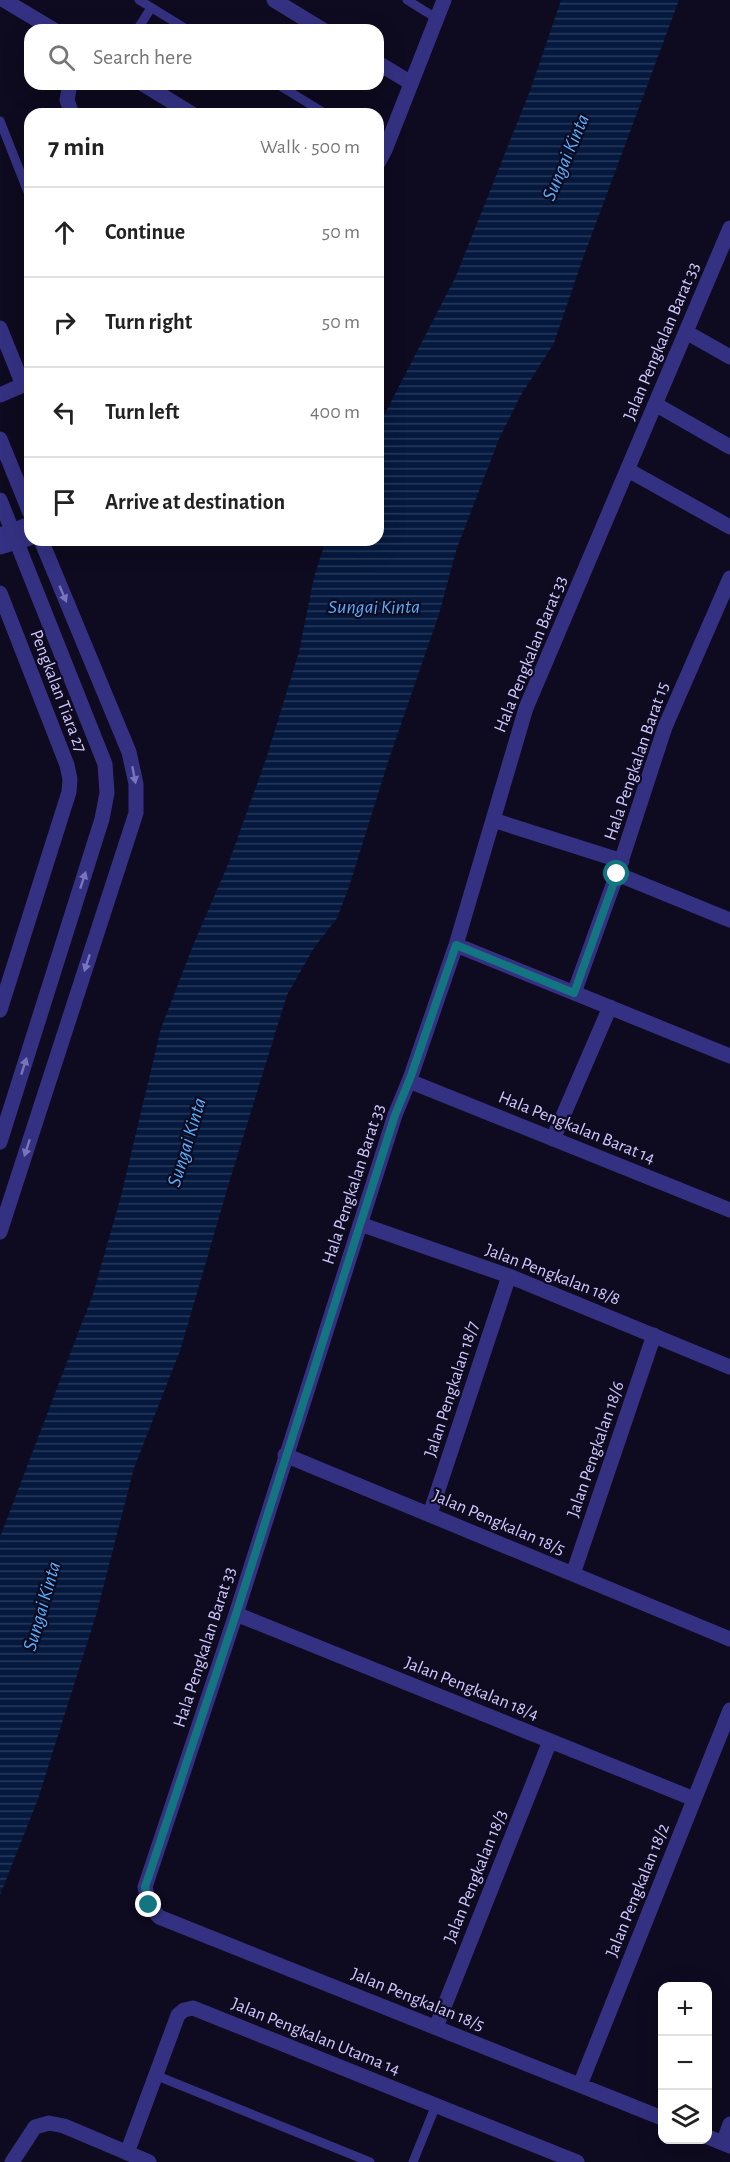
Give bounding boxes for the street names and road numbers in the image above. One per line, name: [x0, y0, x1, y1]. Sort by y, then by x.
street label: Jalan Pengkalan Barat 33: [620, 260, 703, 423]
street label: Hala Pengkalan Barat 33: [491, 573, 571, 735]
street label: Pengkalan Tiara 27: [26, 628, 90, 755]
street label: Hala Pengkalan Barat 15: [601, 680, 673, 843]
street label: Hala Pengkalan Barat 14: [496, 1088, 658, 1168]
street label: Hala Pengkalan Barat 33: [320, 1102, 388, 1267]
street label: Jalan Pengkalan 18/8: [483, 1241, 623, 1309]
street label: Jalan Pengkalan 18/7: [421, 1319, 482, 1459]
street label: Jalan Pengkalan 18/6: [564, 1379, 628, 1520]
street label: Jalan Pengkalan 18/5: [430, 1487, 567, 1559]
street label: Hala Pengkalan Barat 33: [171, 1565, 239, 1730]
street label: Jalan Pengkalan 18/4: [402, 1654, 542, 1724]
street label: Jalan Pengkalan 18/3: [441, 1807, 511, 1945]
street label: Jalan Pengkalan 18/2: [603, 1821, 673, 1960]
street label: Jalan Pengkalan 18/5: [349, 1965, 487, 2035]
street label: Jalan Pengkalan Utama 14: [229, 1995, 403, 2079]

